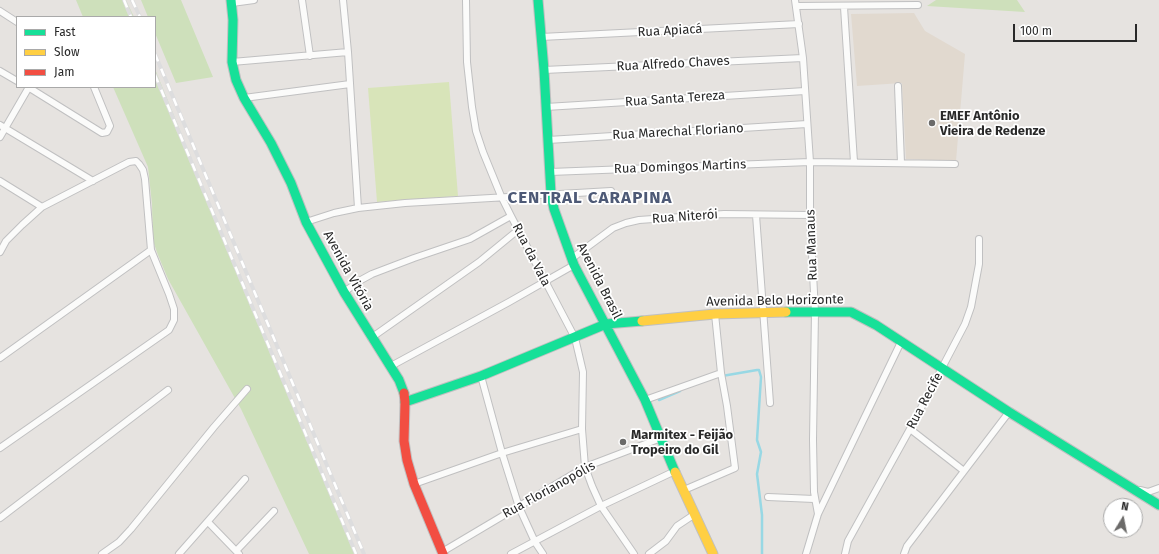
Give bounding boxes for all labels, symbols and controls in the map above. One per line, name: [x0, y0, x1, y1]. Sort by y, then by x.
legend: [16, 16, 156, 88]
scale bar: [1015, 16, 1139, 42]
street label: Rua Apiacá: [637, 22, 703, 40]
text: 100 m: [1020, 24, 1052, 38]
text: Fast: [54, 25, 76, 39]
text: Slow: [54, 45, 80, 59]
street label: Rua Alfredo Chaves: [616, 53, 730, 75]
text: Jam: [54, 65, 74, 79]
street label: Rua Santa Tereza: [625, 88, 725, 110]
place label: EMEF Antônio Vieira de Redenze: [940, 108, 1045, 139]
marker: EMEF Antônio Vieira de Redenze: [927, 118, 937, 128]
street label: Rua Marechal Floriano: [612, 121, 744, 143]
street label: Rua Domingos Martins: [614, 157, 746, 177]
district label: CENTRAL CARAPINA: [507, 188, 673, 208]
street label: Rua Niterói: [652, 207, 718, 227]
street label: Rua Manaus: [803, 209, 821, 281]
street label: Rua da Vala: [508, 221, 554, 289]
street label: Avenida Vitória: [320, 228, 376, 314]
street label: Avenida Brasil: [573, 240, 625, 322]
street label: Avenida Belo Horizonte: [706, 292, 844, 310]
street label: Rua Recife: [904, 370, 946, 432]
place label: Marmitex - Feijão Tropeiro do Gil: [631, 427, 733, 458]
marker: Marmitex - Feijão Tropeiro do Gil: [618, 437, 628, 447]
street label: Rua Florianopólis: [500, 458, 598, 522]
north arrow: [1103, 498, 1143, 538]
text: N: [1120, 500, 1130, 514]

